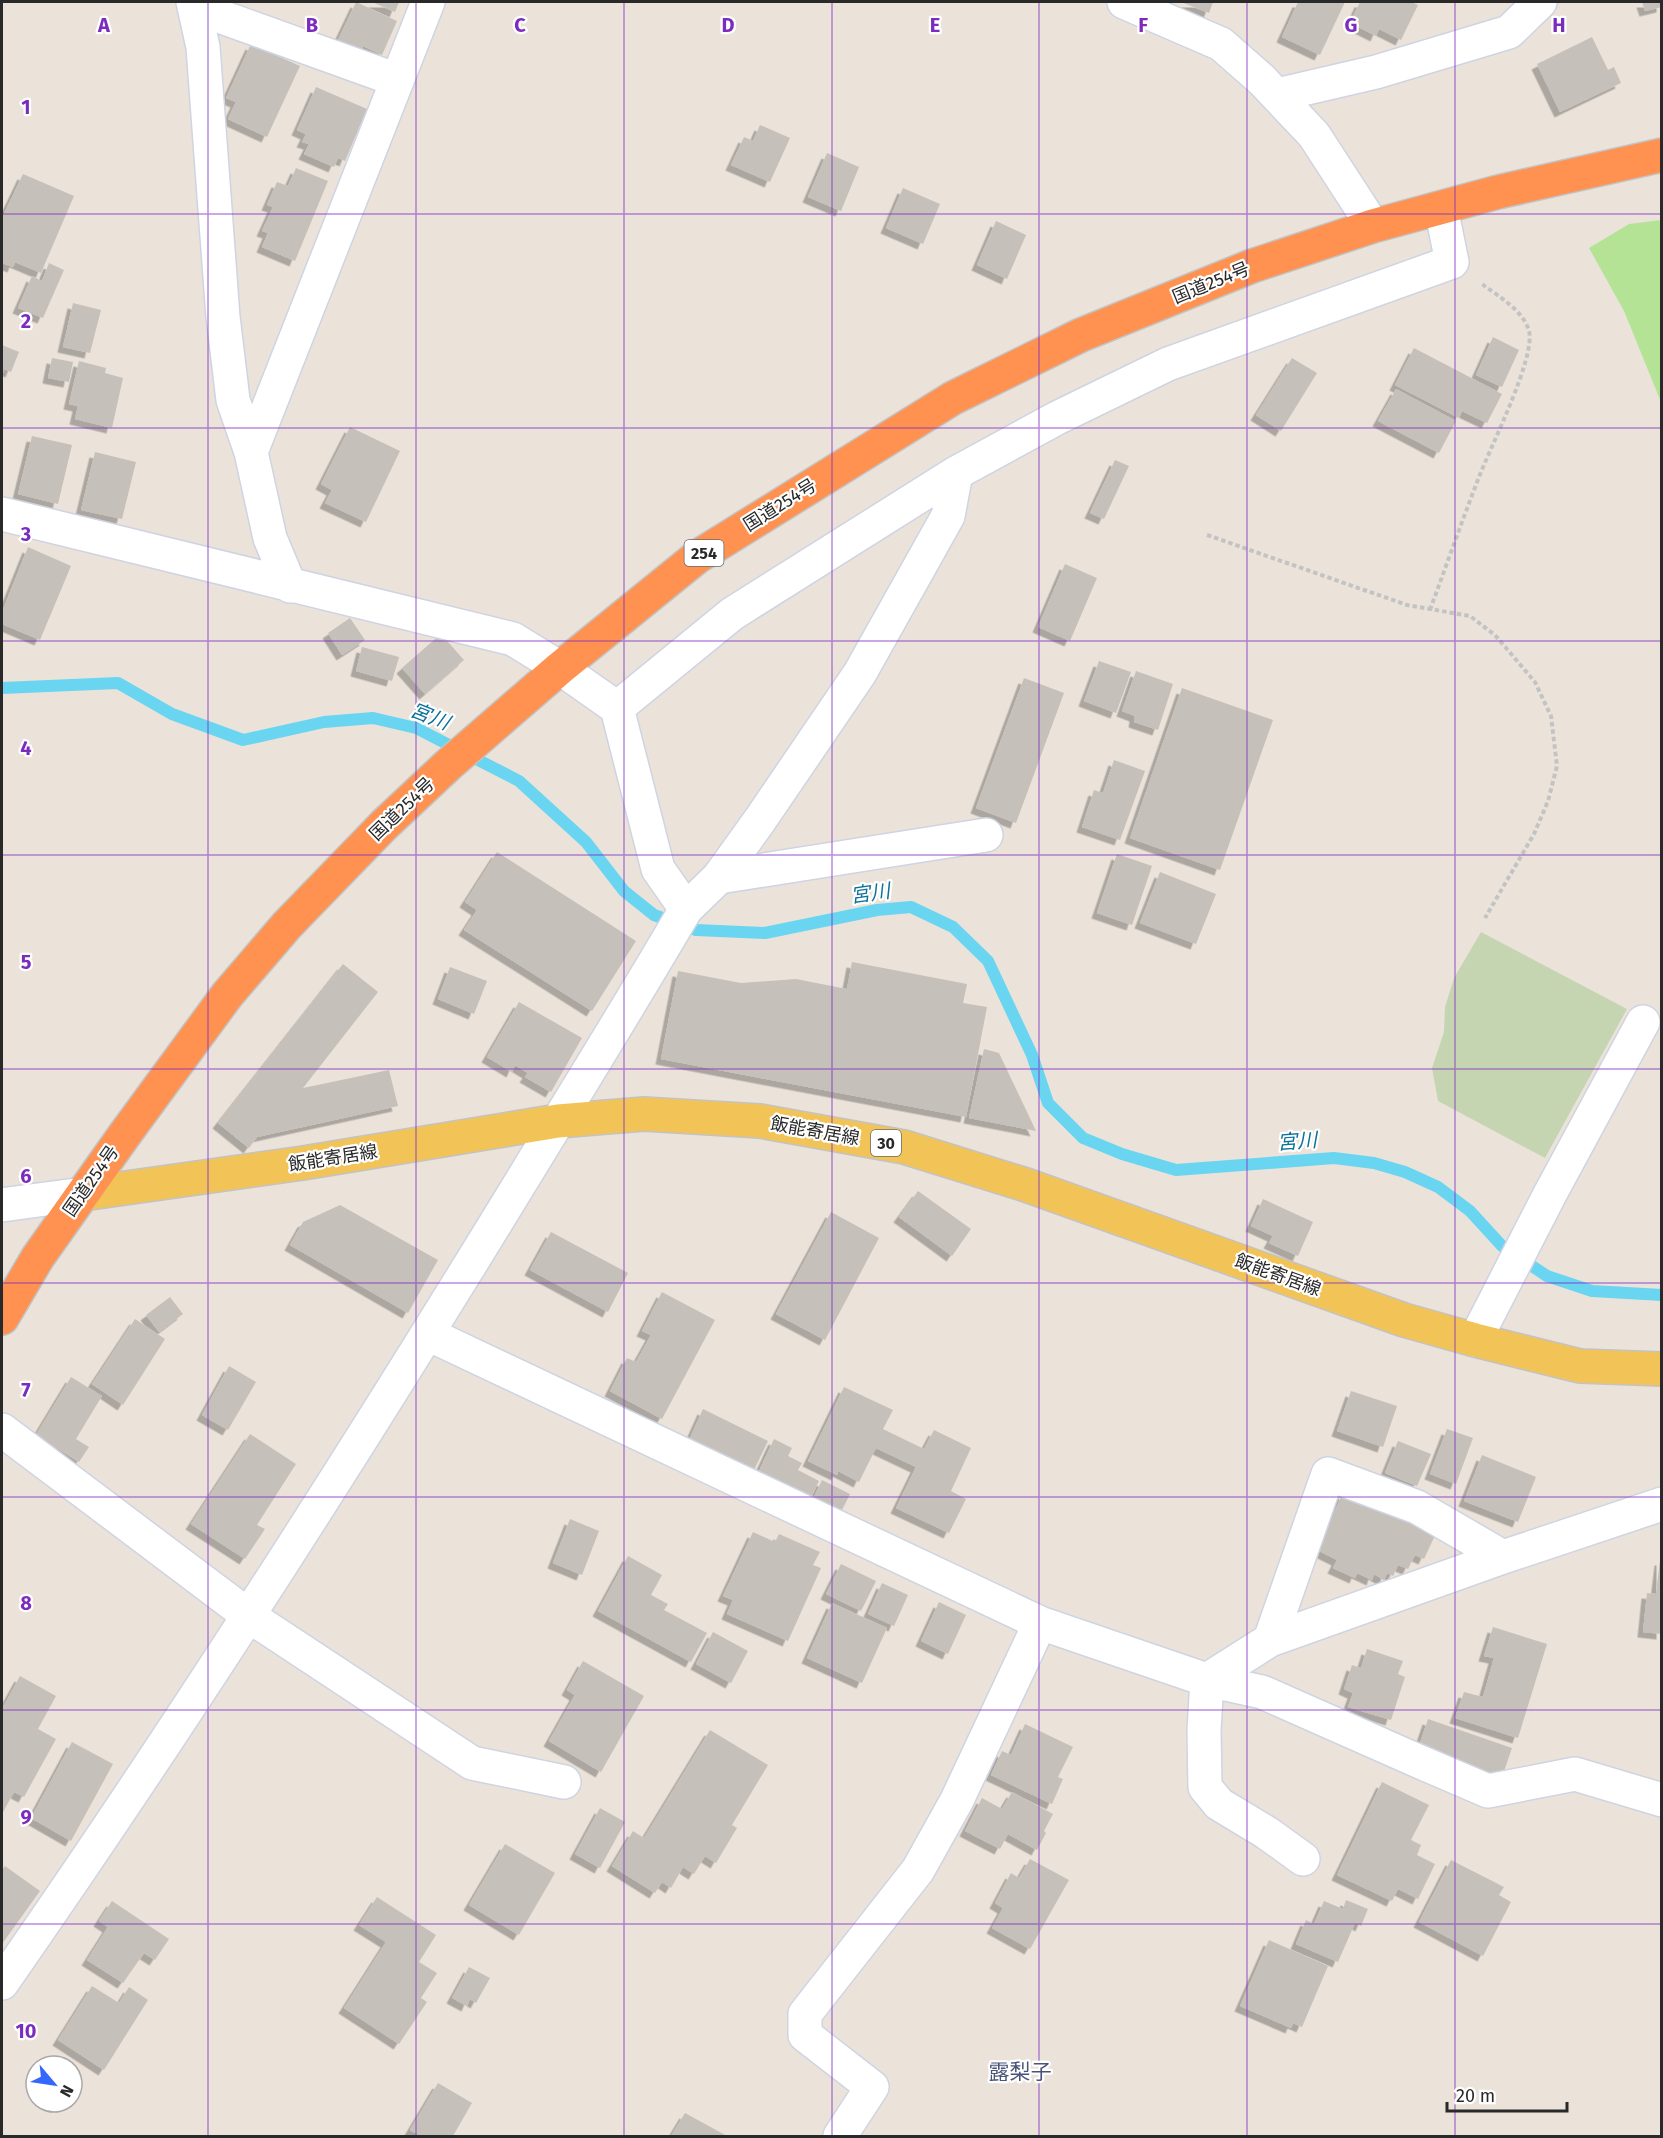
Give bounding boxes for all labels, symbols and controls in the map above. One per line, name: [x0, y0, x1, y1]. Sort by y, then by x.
text: A: [97, 13, 111, 37]
text: B: [306, 13, 318, 37]
text: C: [514, 13, 526, 37]
text: D: [721, 13, 735, 37]
text: E: [930, 13, 940, 37]
text: F: [1138, 13, 1148, 37]
text: G: [1345, 13, 1357, 37]
text: H: [1552, 13, 1566, 37]
text: 1: [21, 95, 31, 119]
street label: 国道254号: [1169, 258, 1253, 308]
text: 2: [21, 309, 31, 333]
street label: 国道254号: [740, 474, 820, 536]
text: 3: [20, 522, 31, 546]
road number: 254: [684, 540, 724, 566]
water label: 宮川: [407, 697, 455, 735]
text: 4: [20, 736, 32, 760]
street label: 国道254号: [365, 773, 439, 845]
water label: 宮川: [849, 878, 893, 908]
text: 5: [21, 950, 32, 974]
street label: 飯能寄居線: [769, 1112, 861, 1150]
water label: 宮川: [1276, 1127, 1320, 1154]
road number: 30: [871, 1130, 901, 1156]
street label: 飯能寄居線: [287, 1140, 379, 1176]
street label: 国道254号: [59, 1141, 123, 1221]
text: 6: [20, 1164, 32, 1188]
street label: 飯能寄居線: [1232, 1249, 1324, 1301]
text: 7: [21, 1378, 31, 1402]
text: 8: [20, 1591, 32, 1615]
text: 9: [20, 1805, 32, 1829]
text: 10: [16, 2019, 36, 2043]
north arrow: [24, 2054, 84, 2114]
district label: 露梨子: [989, 2059, 1052, 2085]
scale bar: [1447, 2075, 1567, 2113]
text: N: [56, 2082, 78, 2100]
text: 20 m: [1456, 2085, 1495, 2107]

